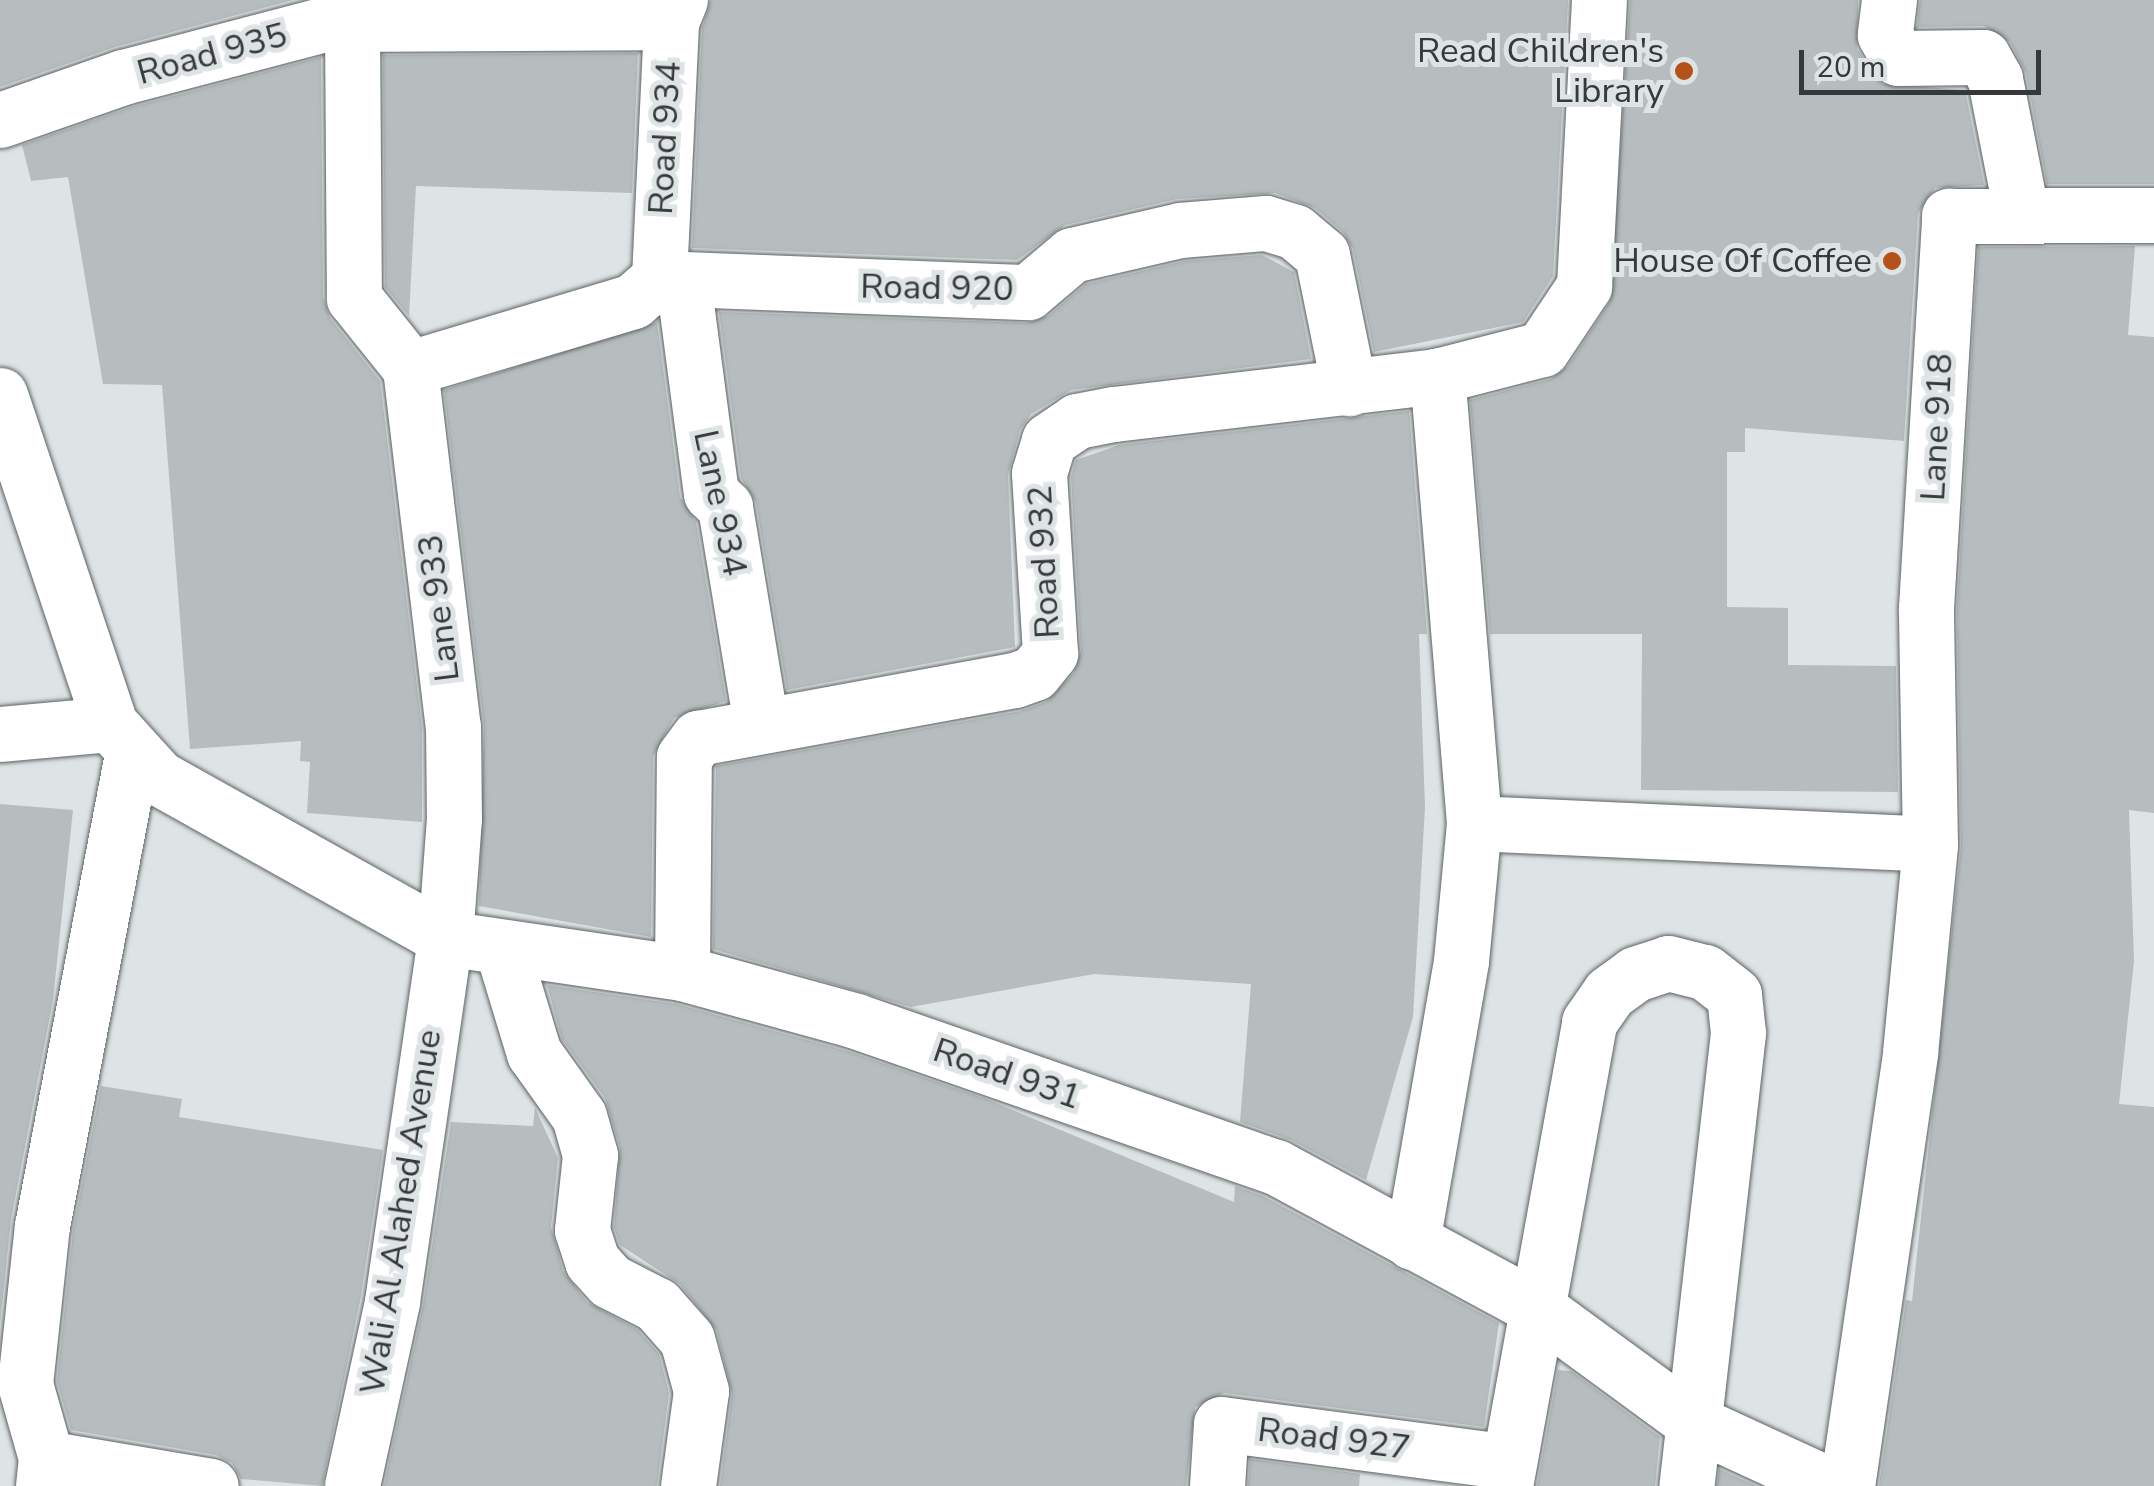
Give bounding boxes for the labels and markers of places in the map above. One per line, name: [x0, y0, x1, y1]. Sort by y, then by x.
place label: Read Children's Library: [1417, 30, 1664, 112]
marker: Read Children's Library: [1673, 60, 1695, 82]
place label: House Of Coffee: [1613, 240, 1872, 282]
marker: House Of Coffee: [1881, 250, 1903, 272]

